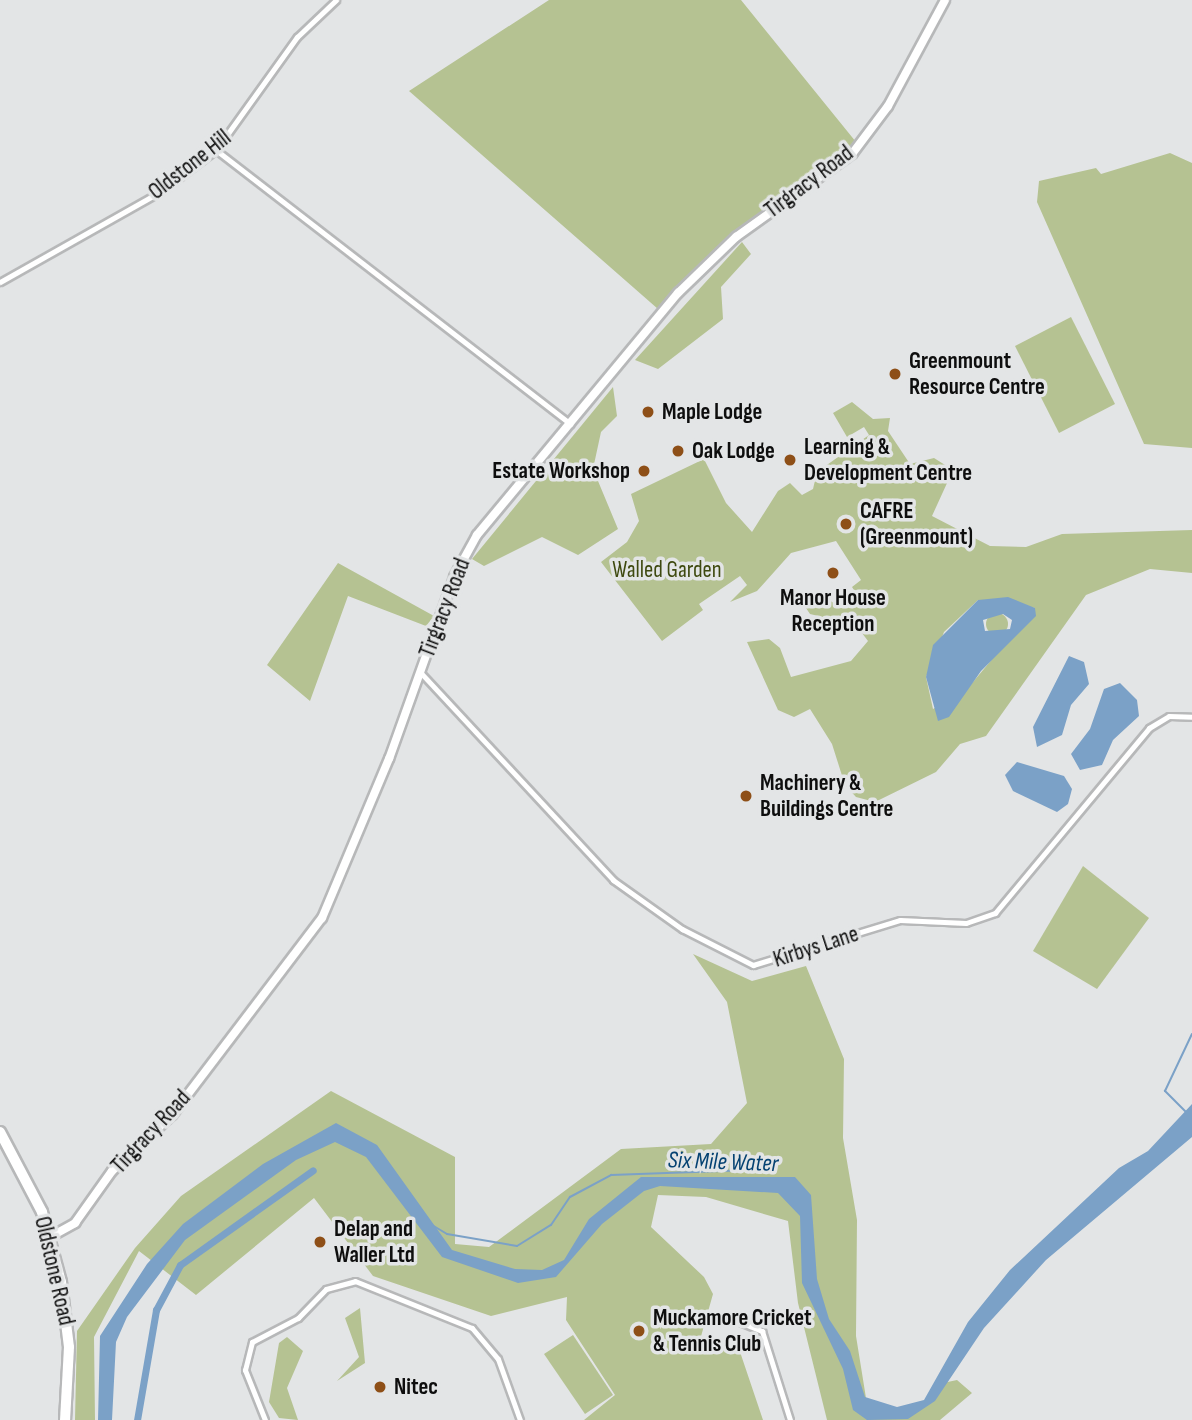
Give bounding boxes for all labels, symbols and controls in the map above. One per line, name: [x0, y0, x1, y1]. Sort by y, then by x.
street label: Oldstone Hill: [143, 124, 237, 206]
street label: Tirgracy Road: [759, 140, 859, 224]
place label: Greenmount Resource Centre: [909, 347, 1045, 401]
marker: Greenmount Resource Centre: [887, 366, 903, 382]
place label: Maple Lodge: [662, 398, 762, 426]
marker: Maple Lodge: [640, 404, 656, 420]
place label: Learning & Development Centre: [804, 433, 972, 487]
place label: Oak Lodge: [692, 437, 775, 465]
marker: Oak Lodge: [670, 443, 686, 459]
marker: Learning & Development Centre: [782, 452, 798, 468]
place label: Estate Workshop: [492, 457, 630, 485]
marker: Estate Workshop: [636, 463, 652, 479]
place label: CAFRE (Greenmount): [860, 497, 973, 551]
marker: CAFRE (Greenmount): [838, 516, 854, 532]
street label: Tirgracy Road: [414, 555, 476, 661]
park label: Walled Garden: [612, 556, 722, 584]
marker: Manor House Reception: [825, 565, 841, 581]
place label: Manor House Reception: [780, 584, 886, 638]
place label: Machinery & Buildings Centre: [760, 769, 893, 823]
marker: Machinery & Buildings Centre: [738, 788, 754, 804]
street label: Kirbys Lane: [770, 920, 862, 974]
street label: Tirgracy Road: [106, 1085, 196, 1179]
water label: Six Mile Water: [667, 1146, 779, 1178]
street label: Oldstone Road: [28, 1214, 80, 1328]
place label: Delap and Waller Ltd: [334, 1215, 415, 1269]
marker: Delap and Waller Ltd: [312, 1234, 328, 1250]
place label: Muckamore Cricket & Tennis Club: [653, 1304, 812, 1358]
marker: Muckamore Cricket & Tennis Club: [631, 1323, 647, 1339]
place label: Nitec: [394, 1373, 438, 1401]
marker: Nitec: [372, 1379, 388, 1395]

